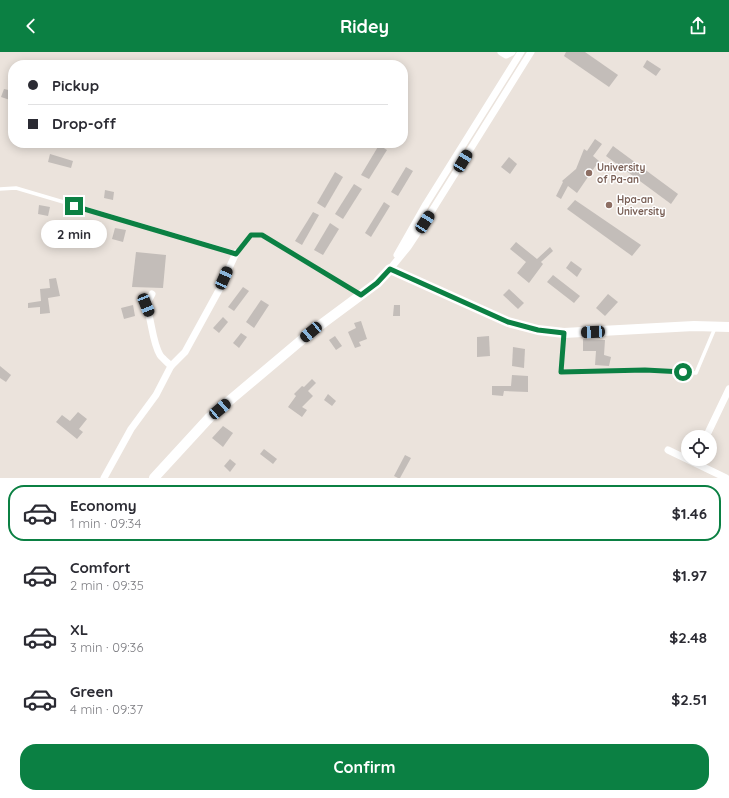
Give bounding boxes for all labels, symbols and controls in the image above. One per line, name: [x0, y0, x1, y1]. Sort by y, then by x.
icon: back: [20, 15, 42, 37]
text: Ridey: [340, 15, 389, 38]
icon: share: [687, 15, 709, 37]
text: Pickup: [52, 76, 99, 95]
text: Drop-off: [52, 114, 116, 133]
car: [452, 148, 474, 174]
place label: University of Pa-an: [597, 161, 645, 186]
marker: University of Pa-an: [584, 168, 594, 178]
place label: Hpa-an University: [617, 193, 665, 218]
route end: [65, 197, 83, 215]
marker: Hpa-an University: [604, 200, 614, 210]
car: [413, 209, 437, 235]
callout: 2 min: [41, 220, 107, 248]
text: 2 min: [57, 226, 91, 242]
car: [214, 265, 234, 291]
car: [136, 292, 156, 318]
car: [298, 320, 324, 344]
car: [581, 325, 605, 339]
route start: [674, 363, 692, 381]
car: [207, 397, 233, 421]
map controls: [681, 430, 717, 466]
button: locate: [681, 430, 717, 466]
icon: car: [22, 495, 58, 531]
text: Economy: [70, 496, 137, 515]
text: $1.46: [672, 504, 707, 523]
text: 1 min · 09:34: [70, 515, 141, 531]
icon: car: [22, 557, 58, 593]
text: Comfort: [70, 558, 131, 577]
text: $1.97: [672, 566, 707, 585]
text: 2 min · 09:35: [70, 577, 144, 593]
icon: car: [22, 619, 58, 655]
text: XL: [70, 620, 88, 639]
text: $2.48: [669, 628, 707, 647]
text: 3 min · 09:36: [70, 639, 143, 655]
icon: car: [22, 681, 58, 717]
text: Green: [70, 682, 113, 701]
text: $2.51: [671, 690, 707, 709]
text: 4 min · 09:37: [70, 701, 143, 717]
button: Confirm: [20, 744, 709, 790]

